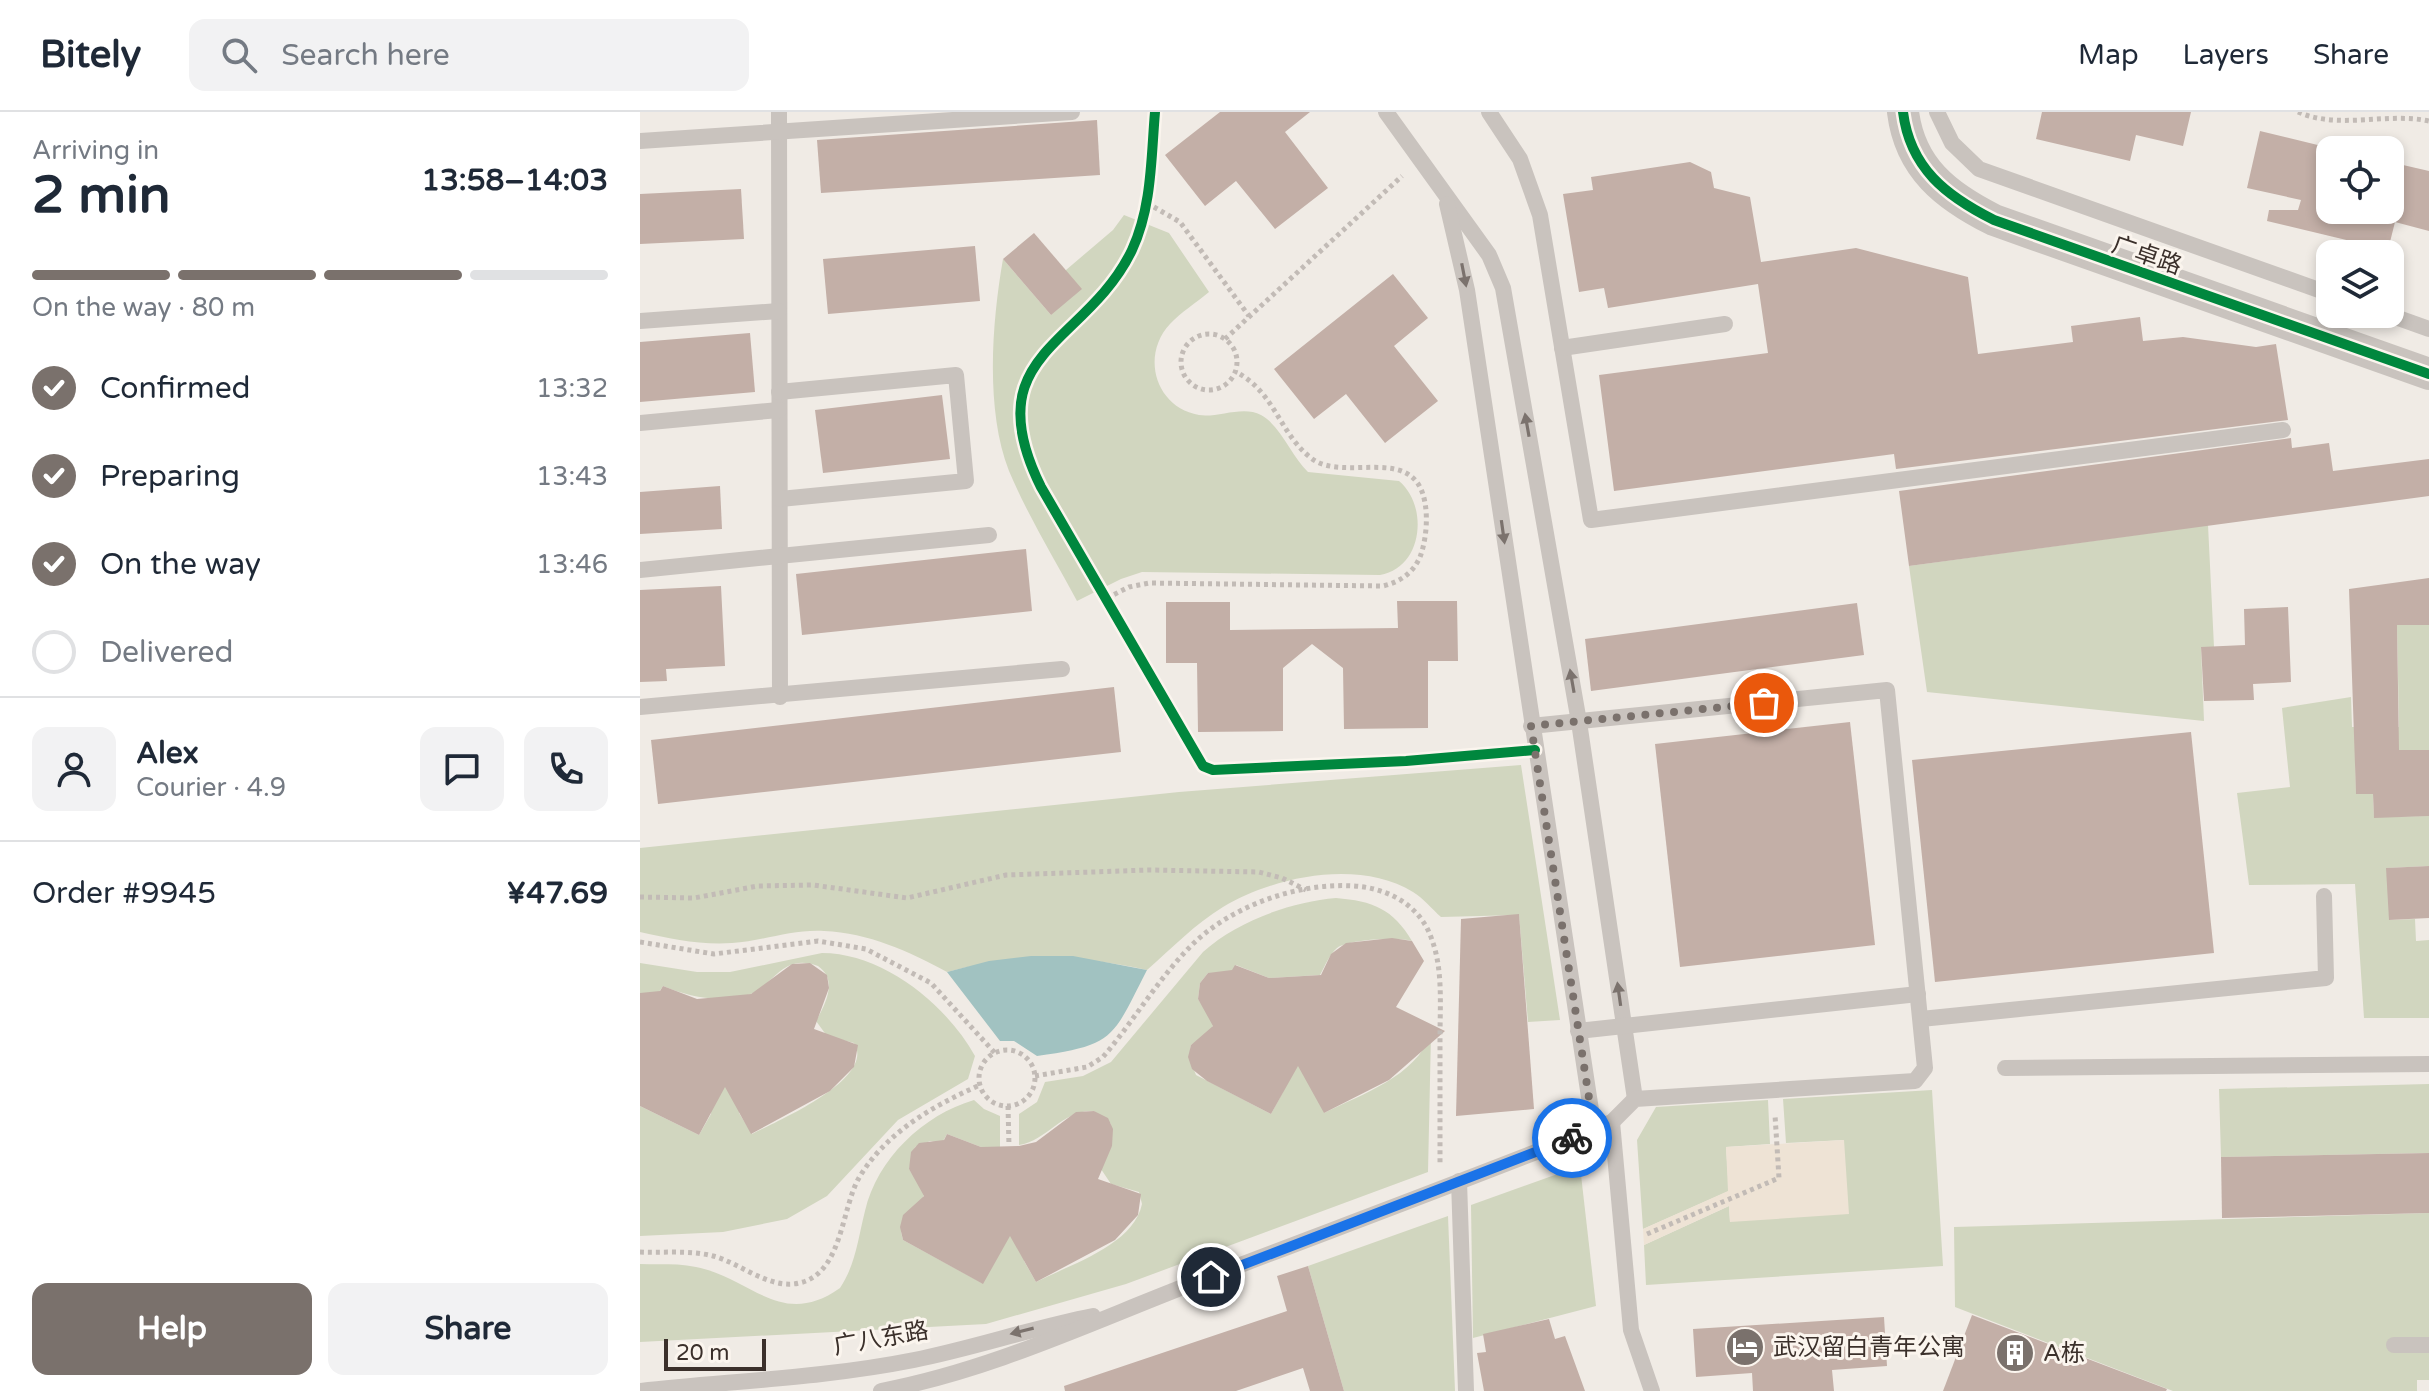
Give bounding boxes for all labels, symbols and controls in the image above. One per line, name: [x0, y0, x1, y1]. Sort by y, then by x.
search box: [189, 19, 749, 91]
text: Bitely: [40, 32, 141, 78]
icon: search: [217, 33, 261, 77]
text: Search here: [281, 37, 450, 74]
text: Map: [2078, 38, 2139, 72]
text: Layers: [2183, 38, 2269, 72]
text: Share: [2313, 38, 2389, 72]
text: Arriving in: [32, 135, 159, 166]
map controls: [2316, 136, 2404, 328]
button: locate: [2316, 136, 2404, 224]
text: 13:58–14:03: [421, 162, 608, 199]
text: 2 min: [32, 164, 171, 227]
street label: 广卓路: [2108, 230, 2186, 281]
button: layers: [2316, 240, 2404, 328]
one-way arrow: [1458, 262, 1471, 287]
text: On the way · 80 m: [32, 292, 255, 323]
icon: check: [32, 366, 76, 410]
text: Confirmed: [100, 370, 251, 407]
text: 13:32: [536, 373, 608, 404]
one-way arrow: [1520, 413, 1532, 438]
icon: check: [32, 454, 76, 498]
text: Preparing: [100, 458, 240, 495]
text: 13:43: [536, 461, 608, 492]
one-way arrow: [1497, 520, 1510, 545]
icon: check: [32, 542, 76, 586]
text: On the way: [100, 546, 261, 583]
text: 13:46: [536, 549, 608, 580]
text: Delivered: [100, 634, 234, 671]
one-way arrow: [1566, 669, 1578, 694]
pin: [1730, 669, 1798, 737]
icon: bag: [1742, 681, 1786, 725]
button: person: [32, 727, 116, 811]
button: chat: [420, 727, 504, 811]
button: phone: [524, 727, 608, 811]
text: Alex: [136, 735, 199, 772]
text: Courier · 4.9: [136, 772, 286, 803]
text: Order #9945: [32, 875, 216, 912]
text: ¥47.69: [507, 875, 608, 912]
one-way arrow: [1612, 981, 1625, 1006]
courier: [1532, 1098, 1612, 1178]
icon: bike: [1550, 1116, 1594, 1160]
pin: [1177, 1243, 1245, 1311]
icon: home: [1189, 1255, 1233, 1299]
button: Help: [32, 1283, 312, 1375]
button: Share: [328, 1283, 608, 1375]
street label: 广八东路: [831, 1316, 931, 1361]
one-way arrow: [1009, 1325, 1034, 1338]
hotel icon: 武汉留白青年公寓: [1724, 1326, 1766, 1368]
building icon: A栋: [1994, 1332, 2036, 1374]
place label: 武汉留白青年公寓: [1773, 1333, 1965, 1362]
scale bar: [664, 1335, 766, 1371]
place label: A栋: [2043, 1339, 2085, 1368]
text: 20 m: [676, 1340, 730, 1366]

